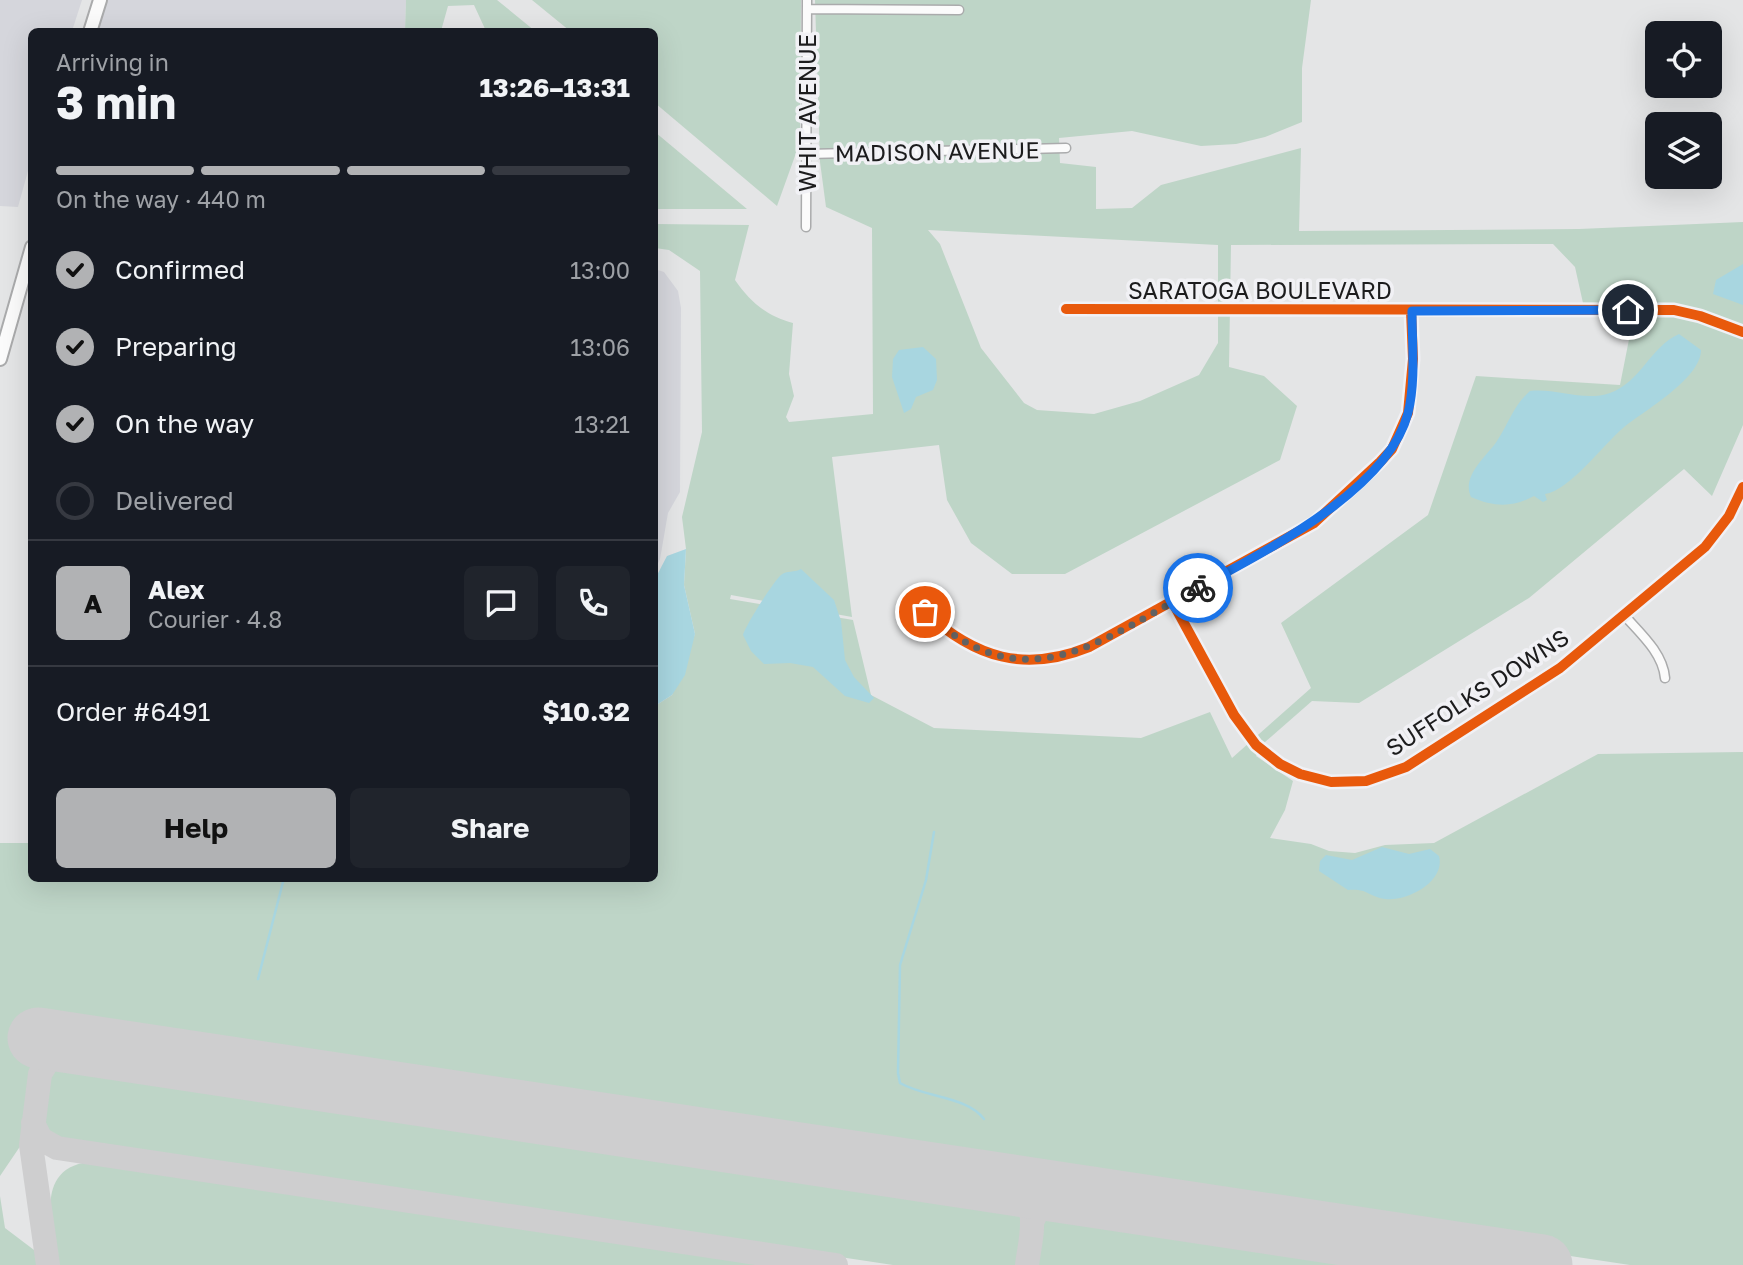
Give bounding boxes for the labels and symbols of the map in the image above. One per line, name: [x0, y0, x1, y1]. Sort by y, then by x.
street label: WHIT AVENUE: [793, 34, 821, 192]
street label: MADISON AVENUE: [834, 135, 1040, 167]
street label: SARATOGA BOULEVARD: [1128, 276, 1392, 304]
pin: [1598, 280, 1658, 340]
courier: [1163, 553, 1233, 623]
pin: [895, 582, 955, 642]
street label: SUFFOLKS DOWNS: [1380, 623, 1574, 761]

